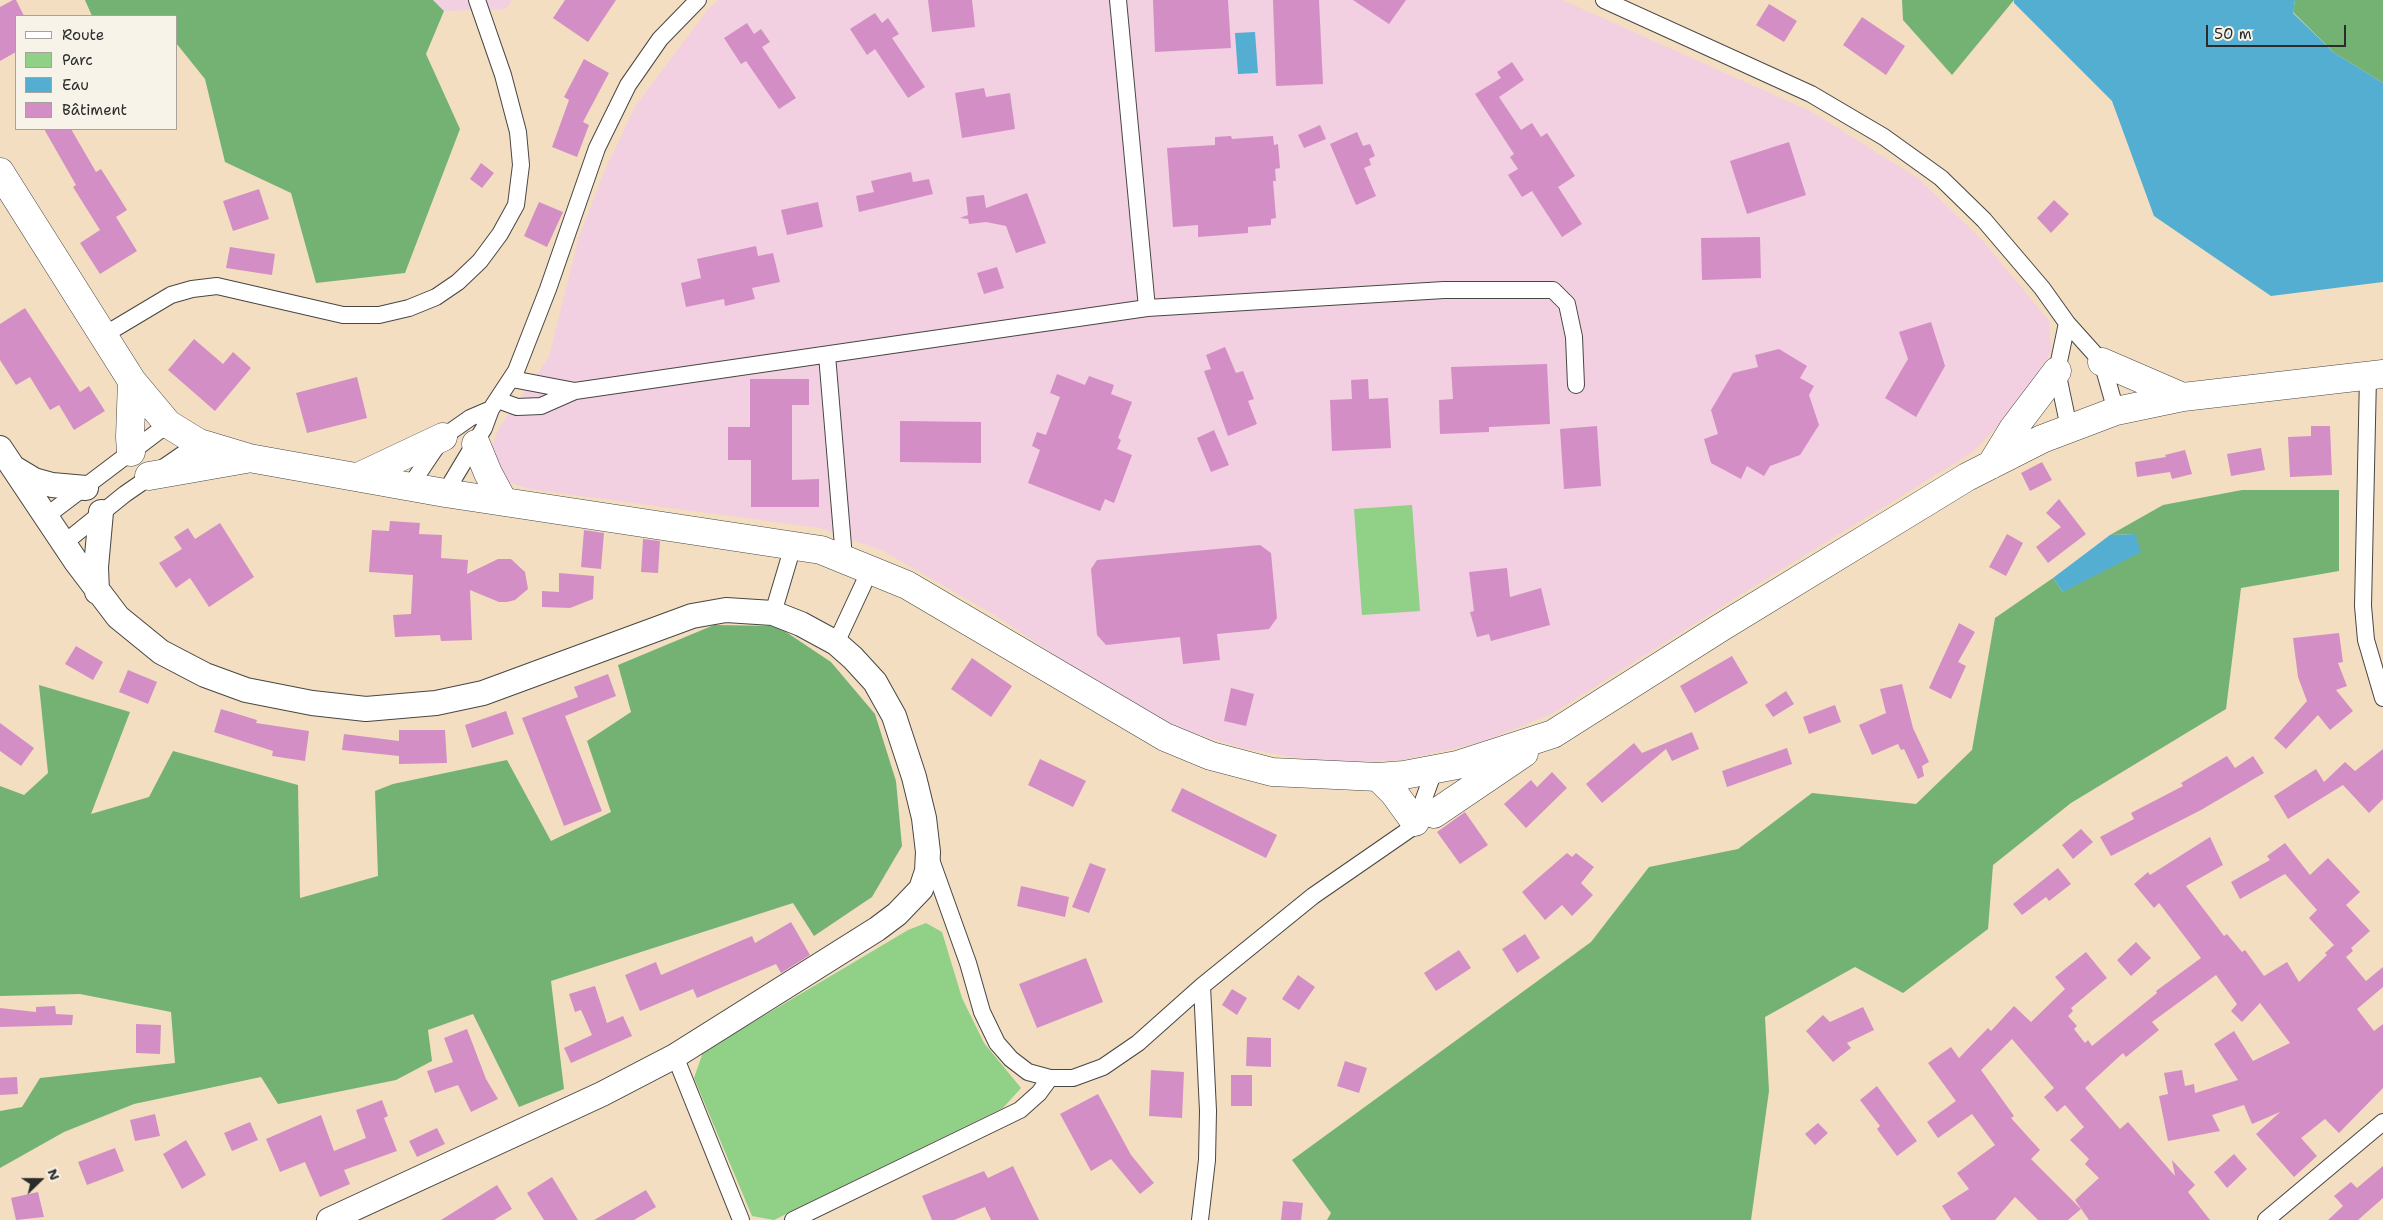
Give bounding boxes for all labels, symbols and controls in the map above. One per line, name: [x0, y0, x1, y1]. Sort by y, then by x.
legend: [15, 15, 178, 130]
scale bar: [2208, 15, 2348, 47]
text: 50 m: [2214, 24, 2252, 44]
text: Route: [62, 25, 104, 45]
text: Parc: [62, 50, 93, 70]
text: Eau: [62, 75, 89, 95]
text: Bâtiment: [62, 100, 127, 120]
north arrow: [15, 1155, 65, 1205]
text: N: [43, 1166, 64, 1183]

